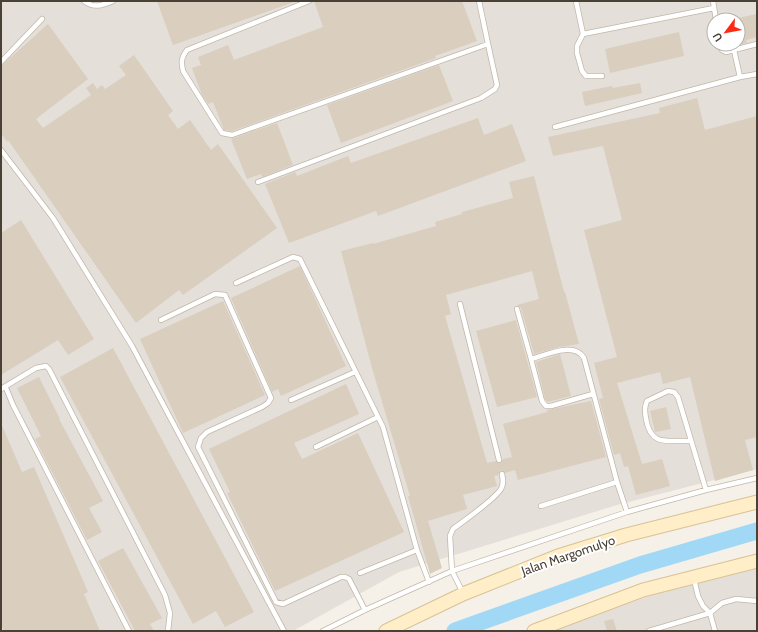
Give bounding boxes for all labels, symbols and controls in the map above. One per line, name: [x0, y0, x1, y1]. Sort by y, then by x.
north arrow: [706, 12, 746, 52]
text: U: [709, 30, 726, 44]
street label: Jalan Margomulyo: [518, 531, 617, 579]

